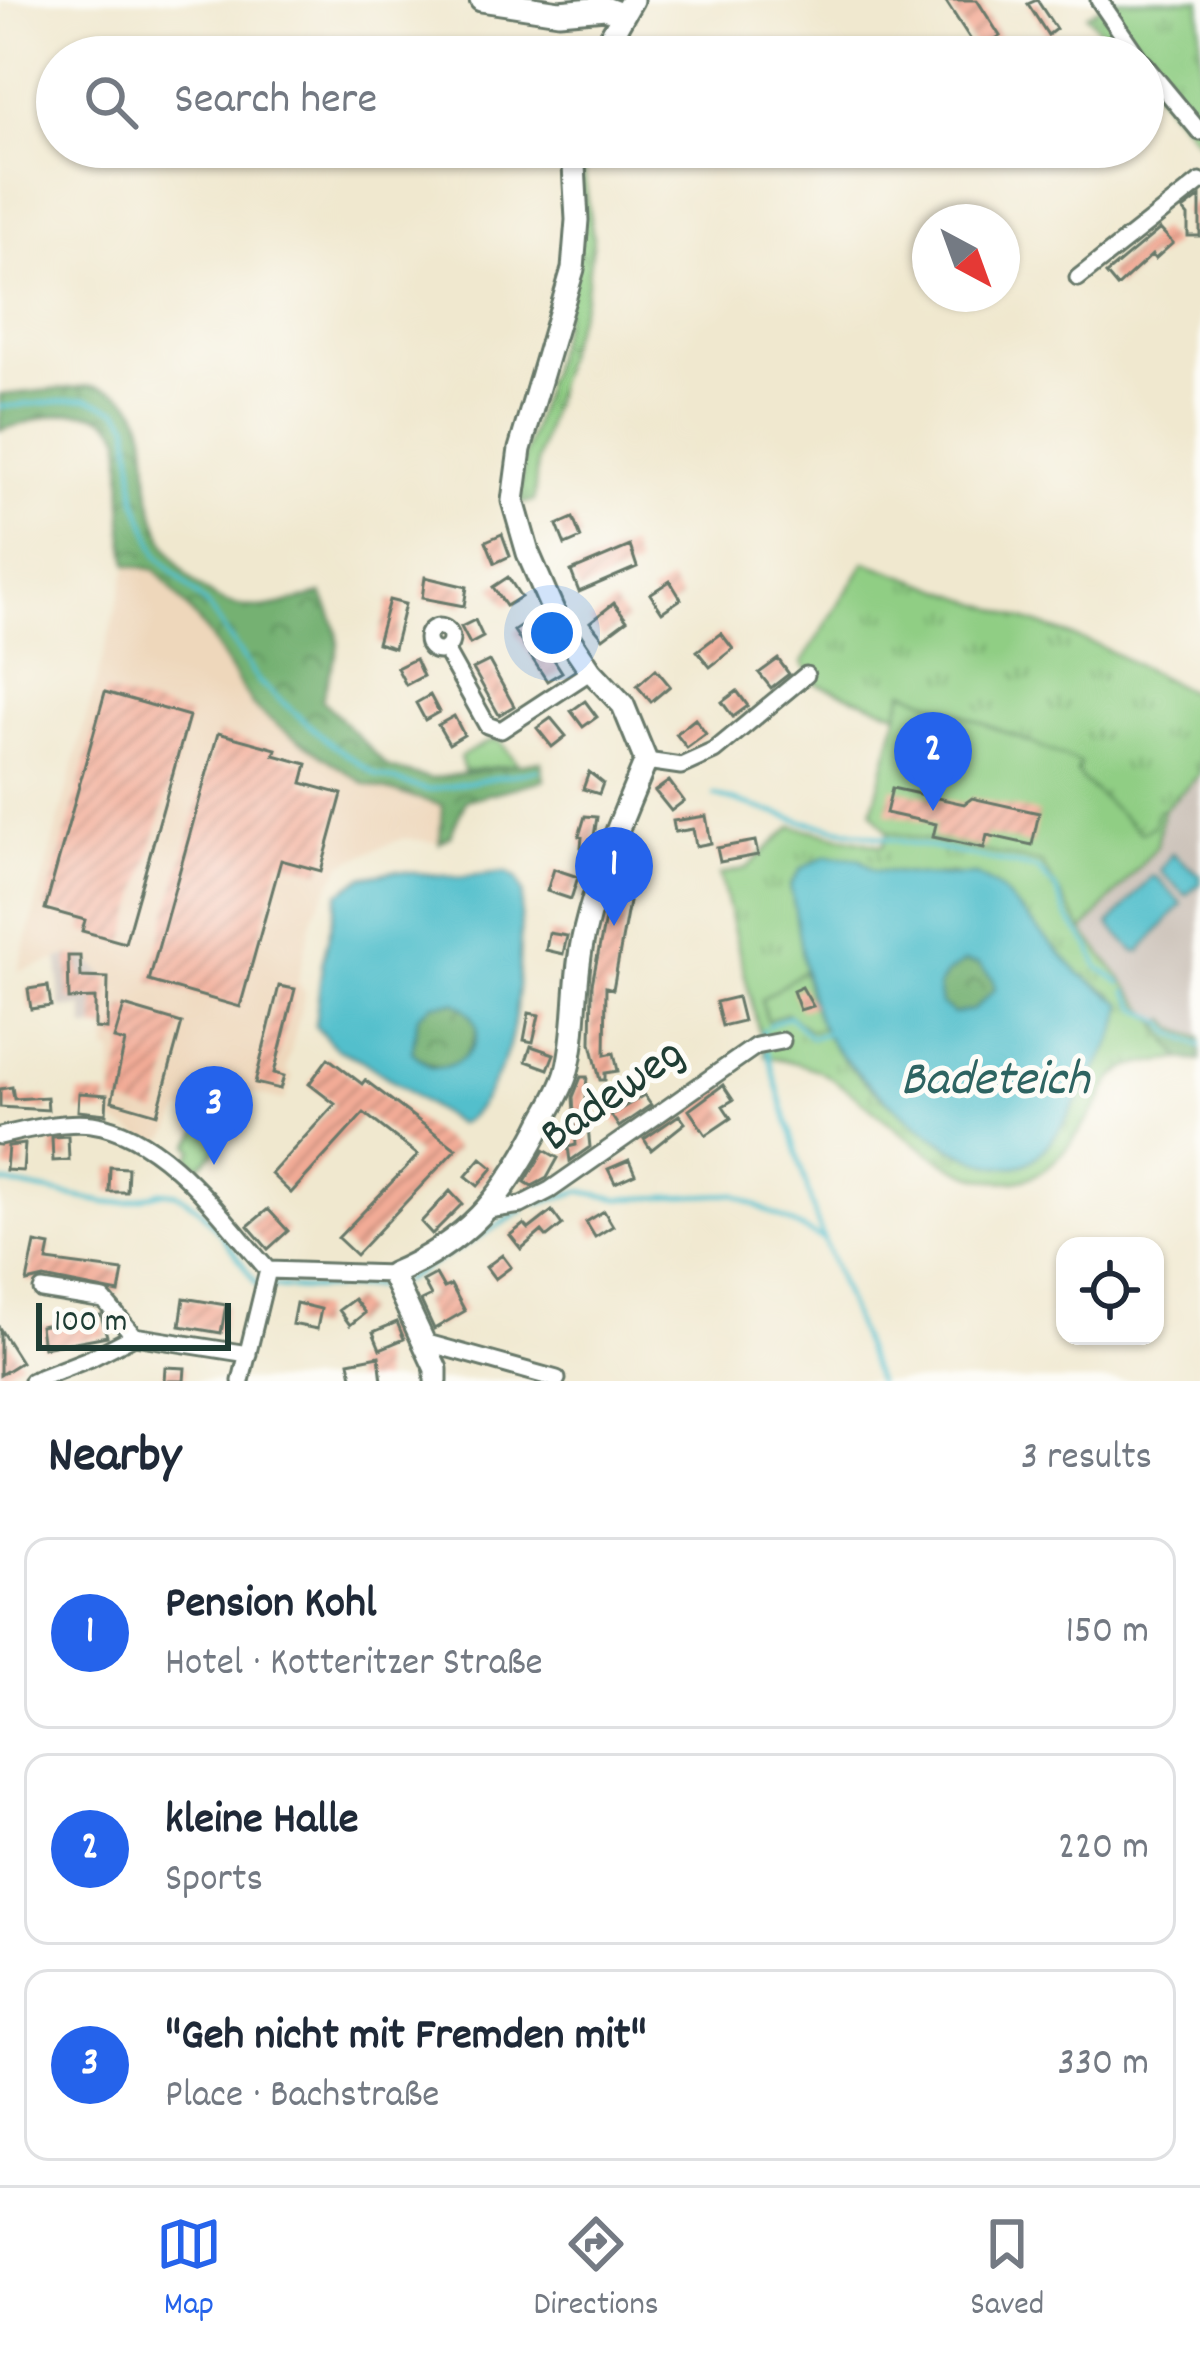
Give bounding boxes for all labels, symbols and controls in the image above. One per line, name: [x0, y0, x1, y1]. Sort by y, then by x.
search box: [36, 36, 1164, 168]
icon: search: [78, 69, 144, 135]
text: Search here: [174, 70, 377, 134]
north arrow: [912, 204, 1020, 312]
your location: [522, 603, 582, 663]
pin: 2: [894, 712, 972, 811]
pin: 1: [575, 827, 653, 926]
street label: Badeweg: [528, 1022, 700, 1172]
water label: Badeteich: [901, 1047, 1091, 1119]
pin: 3: [175, 1066, 253, 1165]
map controls: [1056, 1237, 1164, 1345]
button: locate: [1056, 1237, 1164, 1345]
scale bar: [36, 1297, 231, 1350]
text: 100 m: [54, 1300, 127, 1347]
text: Nearby: [48, 1423, 181, 1495]
text: 3 results: [1021, 1432, 1152, 1487]
text: Pension Kohl: [165, 1574, 376, 1638]
text: 1: [86, 1606, 94, 1661]
text: 150 m: [1065, 1606, 1149, 1661]
text: Hotel · Kotteritzer Straße: [165, 1638, 543, 1693]
text: kleine Halle: [165, 1790, 358, 1854]
text: 2: [81, 1822, 99, 1877]
text: 220 m: [1058, 1822, 1149, 1877]
text: Sports: [165, 1854, 263, 1909]
text: "Geh nicht mit Fremden mit": [165, 2006, 646, 2070]
text: 3: [81, 2038, 99, 2093]
text: 330 m: [1057, 2038, 1149, 2093]
text: Place · Bachstraße: [165, 2070, 439, 2125]
tab: Map: [156, 2211, 222, 2330]
tab: Directions: [534, 2211, 659, 2330]
tab: Saved: [970, 2211, 1044, 2330]

